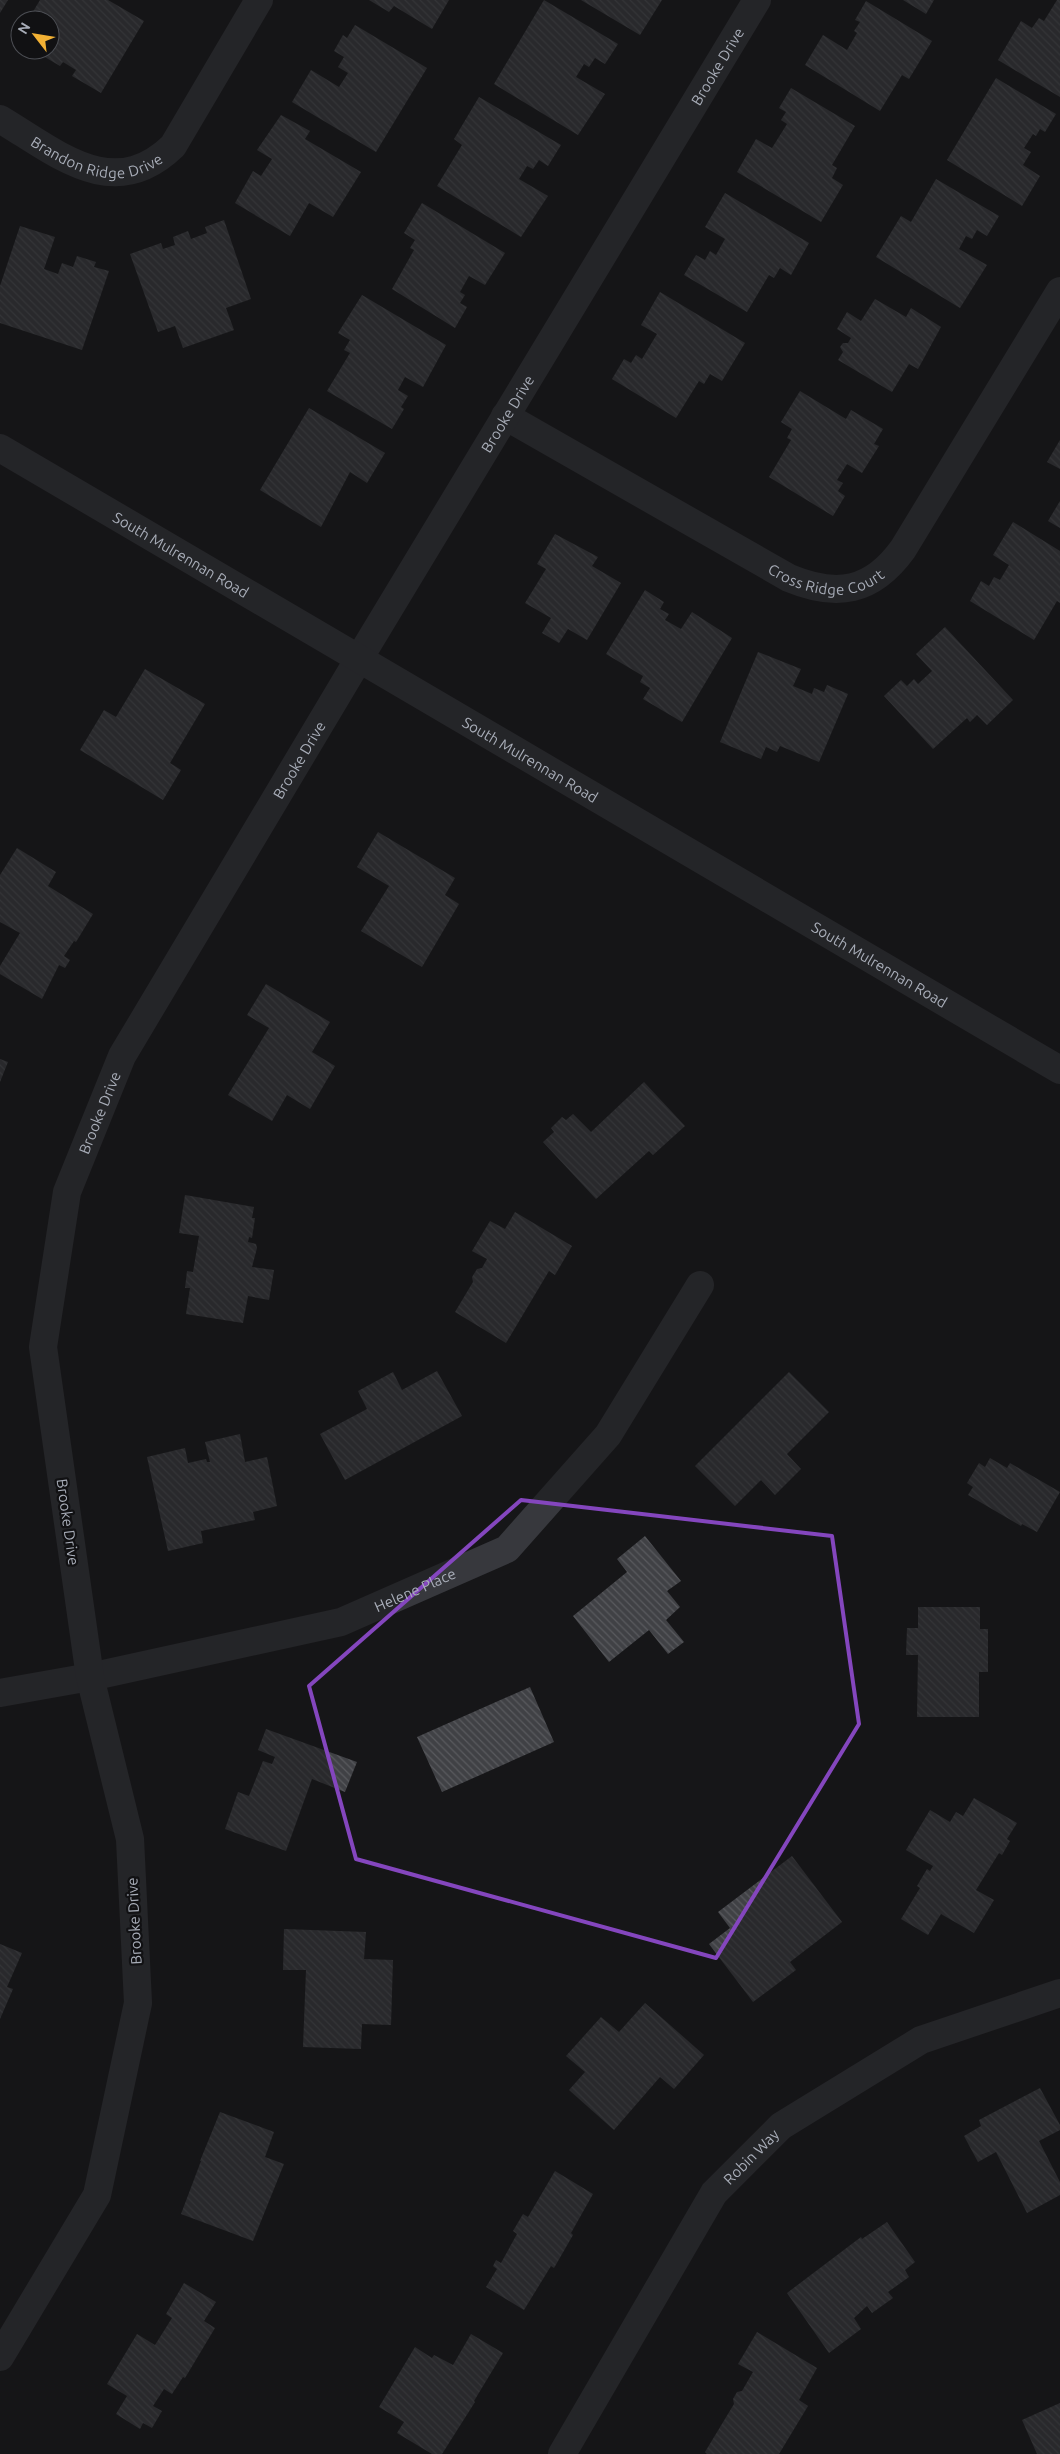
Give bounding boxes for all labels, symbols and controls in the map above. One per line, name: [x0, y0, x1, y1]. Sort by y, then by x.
north arrow: [10, 10, 60, 60]
text: N: [14, 20, 33, 37]
street label: Brooke Drive: [687, 24, 747, 108]
street label: Brandon Ridge Drive: [28, 132, 165, 181]
street label: Brooke Drive: [477, 372, 537, 455]
street label: South Mulrennan Road: [110, 508, 252, 601]
street label: Cross Ridge Court: [766, 560, 887, 598]
street label: South Mulrennan Road: [460, 713, 601, 806]
street label: Brooke Drive: [269, 718, 328, 802]
street label: South Mulrennan Road: [809, 918, 951, 1011]
street label: Brooke Drive: [75, 1069, 123, 1156]
street label: Brooke Drive: [54, 1478, 82, 1566]
street label: Helene Place: [371, 1564, 458, 1615]
street label: Brooke Drive: [123, 1877, 145, 1965]
street label: Robin Way: [720, 2125, 782, 2187]

